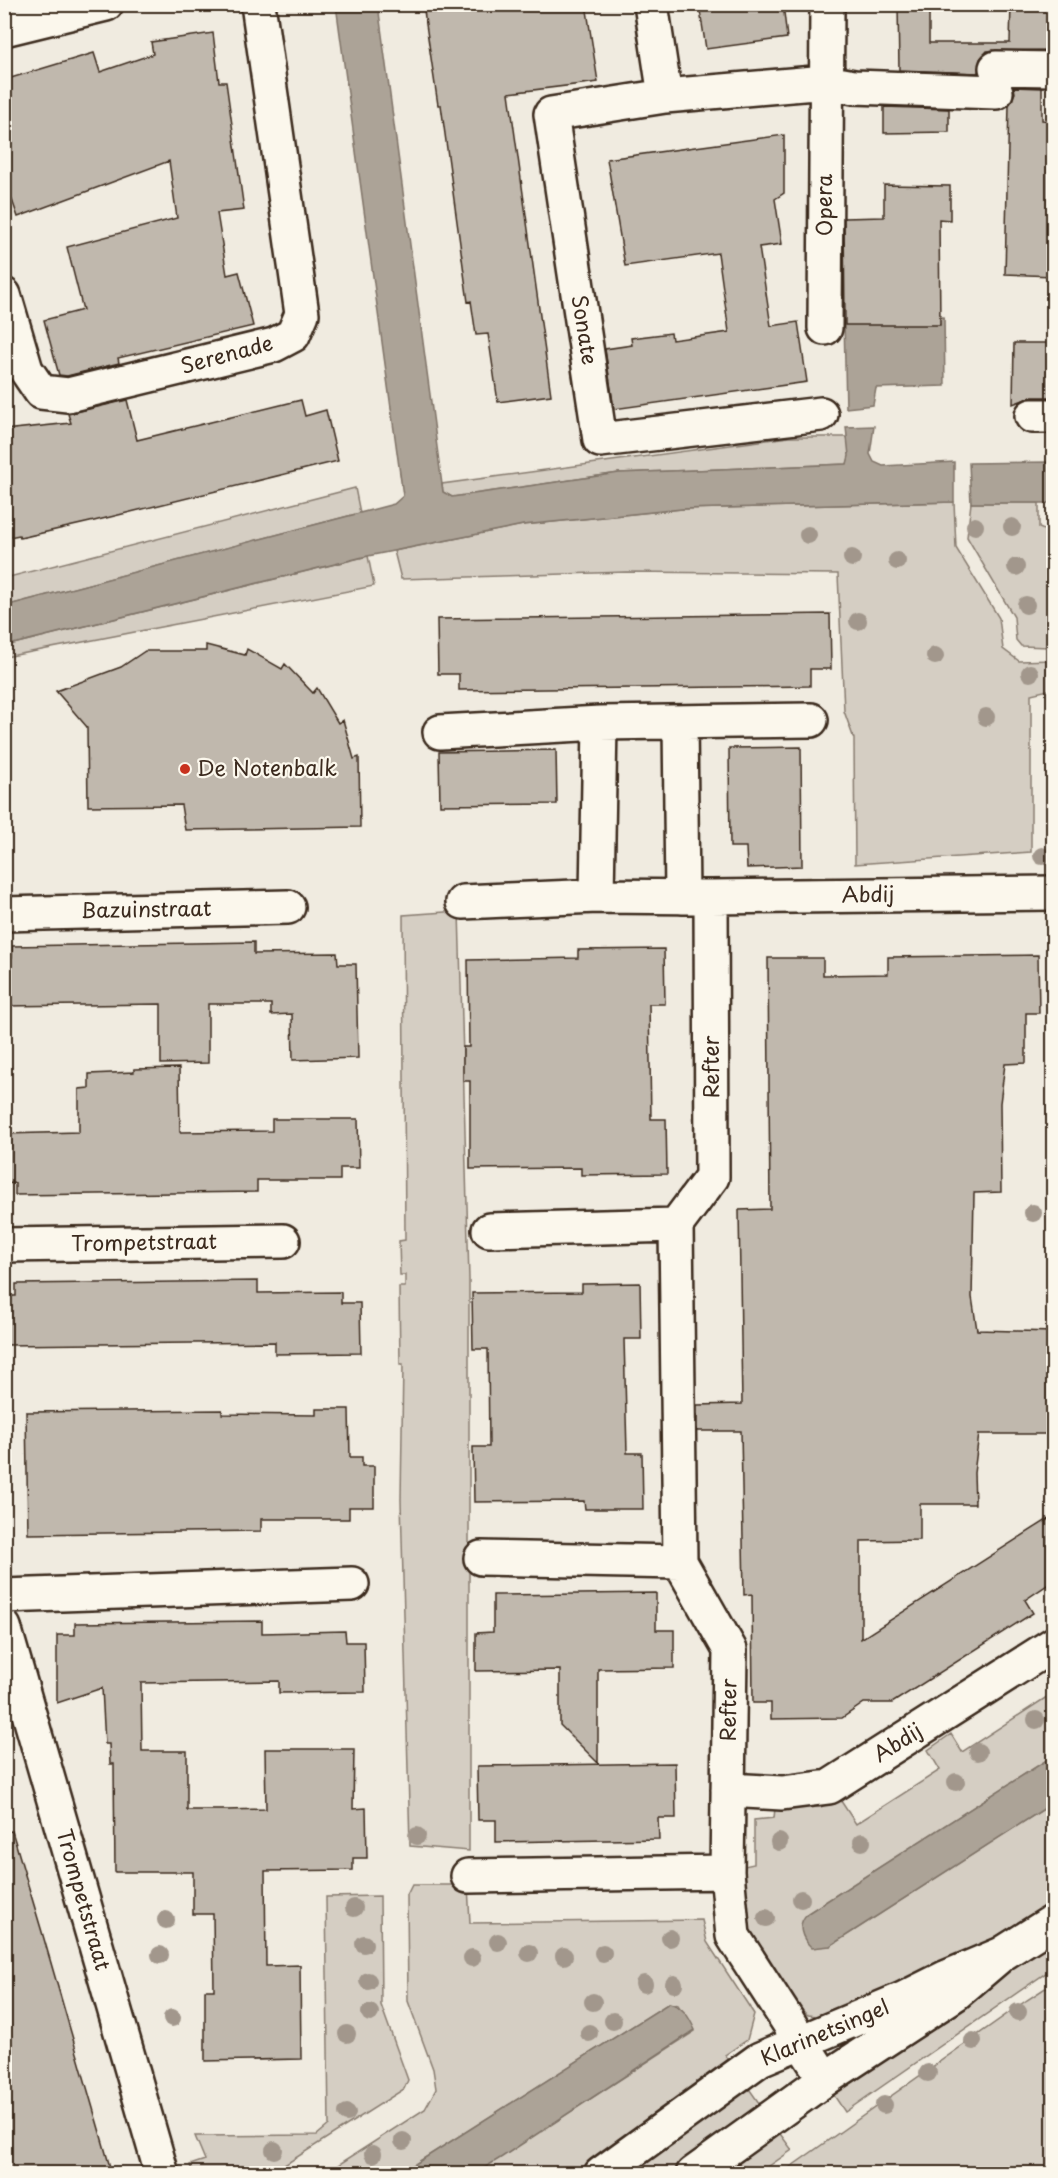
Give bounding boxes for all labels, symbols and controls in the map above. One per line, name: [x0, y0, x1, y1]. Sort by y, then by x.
street label: Opera: [807, 174, 839, 236]
street label: Sonate: [565, 292, 607, 367]
street label: Serenade: [177, 325, 276, 381]
place label: De Notenbalk: [197, 751, 337, 783]
marker: De Notenbalk: [178, 762, 192, 776]
street label: Abdij: [841, 877, 895, 909]
street label: Bazuinstraat: [80, 891, 212, 925]
street label: Refter: [694, 1035, 726, 1098]
street label: Trompetstraat: [71, 1224, 217, 1258]
street label: Refter: [710, 1678, 744, 1742]
street label: Abdij: [866, 1714, 928, 1769]
street label: Trompetstraat: [49, 1825, 120, 1974]
street label: Klarinetsingel: [755, 1990, 893, 2073]

